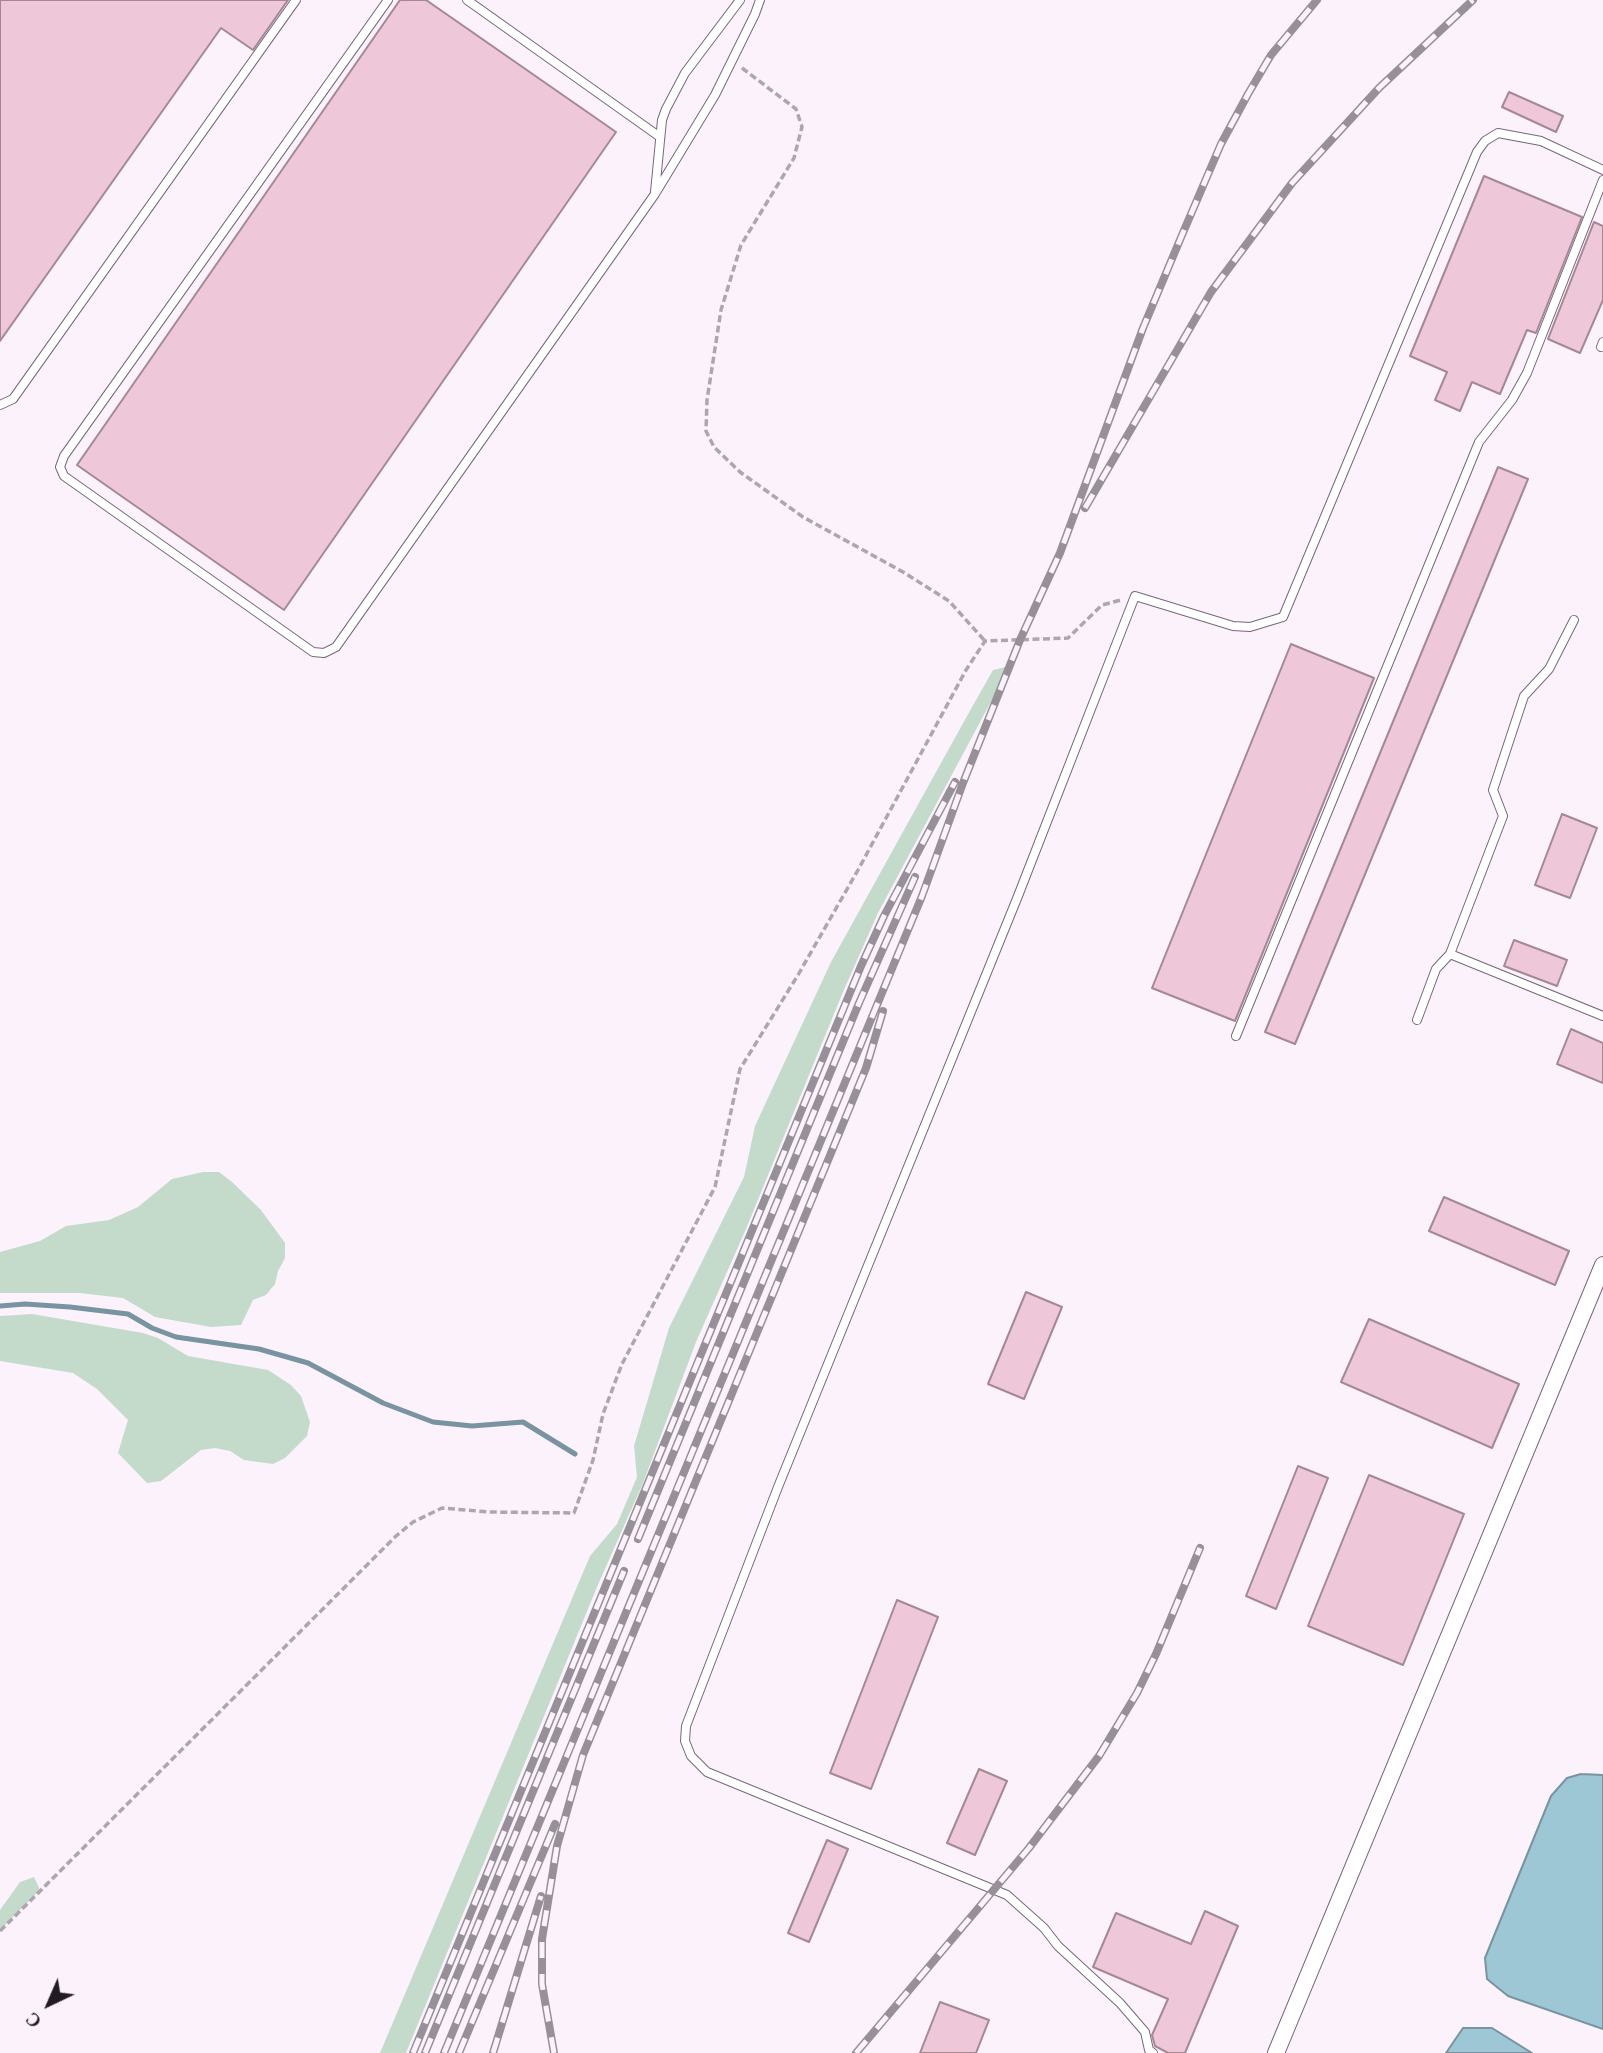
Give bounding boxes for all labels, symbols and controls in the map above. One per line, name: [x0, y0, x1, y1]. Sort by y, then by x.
north arrow: [14, 1969, 84, 2039]
text: С: [19, 2004, 49, 2035]

